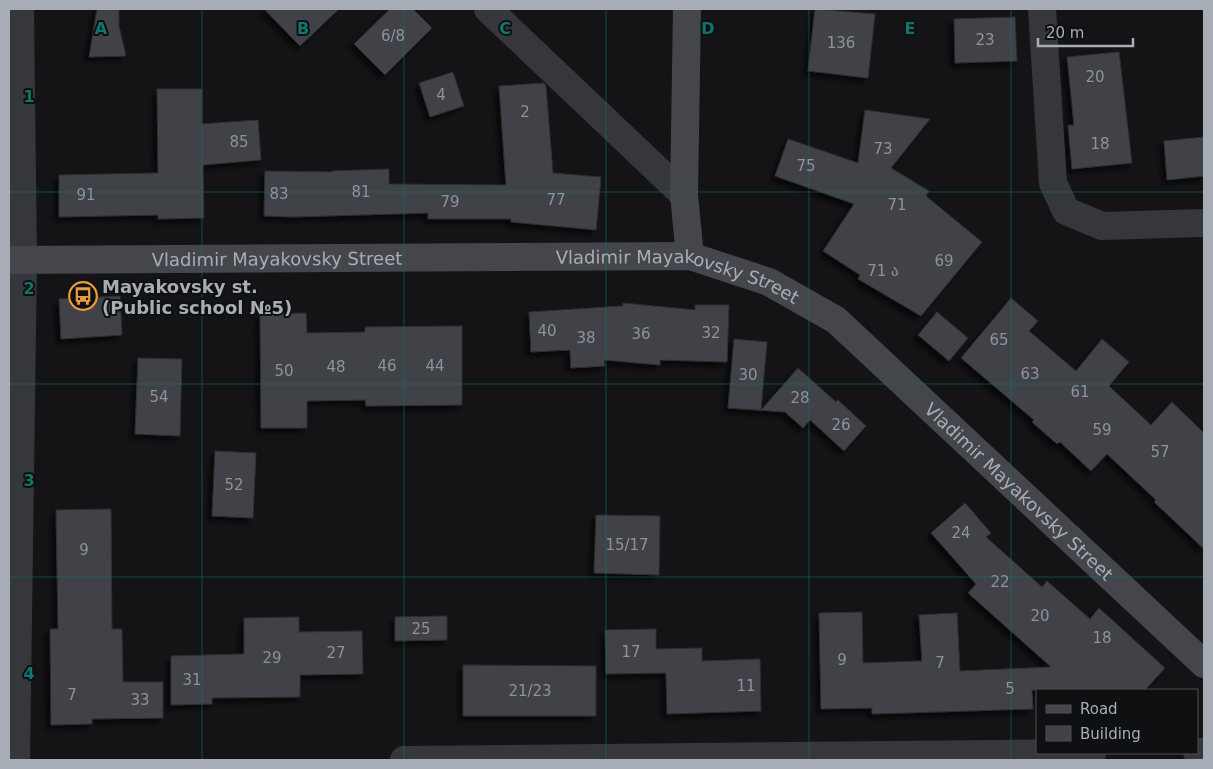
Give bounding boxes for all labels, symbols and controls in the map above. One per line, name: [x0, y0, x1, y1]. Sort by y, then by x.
scale bar: [1038, 15, 1133, 47]
text: A: [95, 19, 108, 38]
text: B: [297, 19, 309, 38]
text: C: [499, 19, 511, 38]
text: D: [701, 19, 715, 38]
text: E: [905, 19, 915, 38]
text: 20 m: [1046, 24, 1084, 42]
house number: 6/8: [381, 27, 405, 45]
house number: 23: [975, 31, 995, 49]
house number: 136: [827, 34, 855, 52]
house number: 20: [1085, 68, 1105, 86]
house number: 4: [436, 86, 446, 104]
text: 1: [23, 87, 35, 106]
house number: 2: [520, 103, 530, 121]
house number: 85: [229, 133, 249, 151]
house number: 18: [1090, 135, 1110, 153]
house number: 73: [873, 140, 893, 158]
house number: 75: [796, 157, 816, 175]
house number: 81: [351, 183, 371, 201]
house number: 83: [269, 185, 289, 203]
house number: 91: [76, 186, 96, 204]
house number: 77: [546, 191, 566, 209]
house number: 79: [440, 193, 460, 211]
house number: 71: [887, 196, 907, 214]
street label: Vladimir Mayakovsky Street: [556, 245, 803, 307]
street label: Vladimir Mayakovsky Street: [152, 247, 402, 270]
house number: 69: [934, 252, 954, 270]
house number: 71 ა: [867, 262, 899, 280]
place label: Mayakovsky st. (Public school №5): [102, 276, 292, 318]
text: 2: [23, 279, 35, 298]
bus stop icon: Mayakovsky st. (Public school №5): [68, 281, 98, 311]
house number: 40: [537, 322, 557, 340]
house number: 32: [701, 324, 721, 342]
house number: 36: [631, 325, 651, 343]
house number: 38: [576, 329, 596, 347]
house number: 65: [989, 331, 1009, 349]
house number: 46: [377, 357, 397, 375]
house number: 44: [425, 357, 445, 375]
house number: 48: [326, 358, 346, 376]
house number: 50: [274, 362, 294, 380]
house number: 63: [1020, 365, 1040, 383]
house number: 30: [738, 366, 758, 384]
house number: 61: [1070, 383, 1090, 401]
house number: 54: [149, 388, 169, 406]
house number: 28: [790, 389, 810, 407]
street label: Vladimir Mayakovsky Street: [921, 398, 1118, 584]
house number: 26: [831, 416, 851, 434]
house number: 59: [1092, 421, 1112, 439]
house number: 57: [1150, 443, 1170, 461]
text: 3: [23, 471, 35, 490]
house number: 52: [224, 476, 244, 494]
house number: 24: [951, 524, 971, 542]
house number: 15/17: [605, 536, 649, 554]
house number: 9: [79, 541, 89, 559]
house number: 22: [990, 573, 1010, 591]
house number: 20: [1030, 607, 1050, 625]
house number: 25: [411, 620, 431, 638]
house number: 18: [1092, 629, 1112, 647]
house number: 17: [621, 643, 641, 661]
house number: 27: [326, 644, 346, 662]
house number: 29: [262, 649, 282, 667]
house number: 9: [837, 651, 847, 669]
house number: 7: [935, 654, 945, 672]
text: 4: [23, 664, 35, 683]
house number: 31: [182, 671, 202, 689]
house number: 11: [736, 677, 756, 695]
house number: 5: [1005, 680, 1015, 698]
house number: 21/23: [508, 682, 552, 700]
house number: 7: [67, 686, 77, 704]
legend: [1036, 689, 1198, 754]
house number: 33: [130, 691, 150, 709]
text: Road: [1080, 700, 1118, 718]
text: Building: [1080, 725, 1141, 743]

